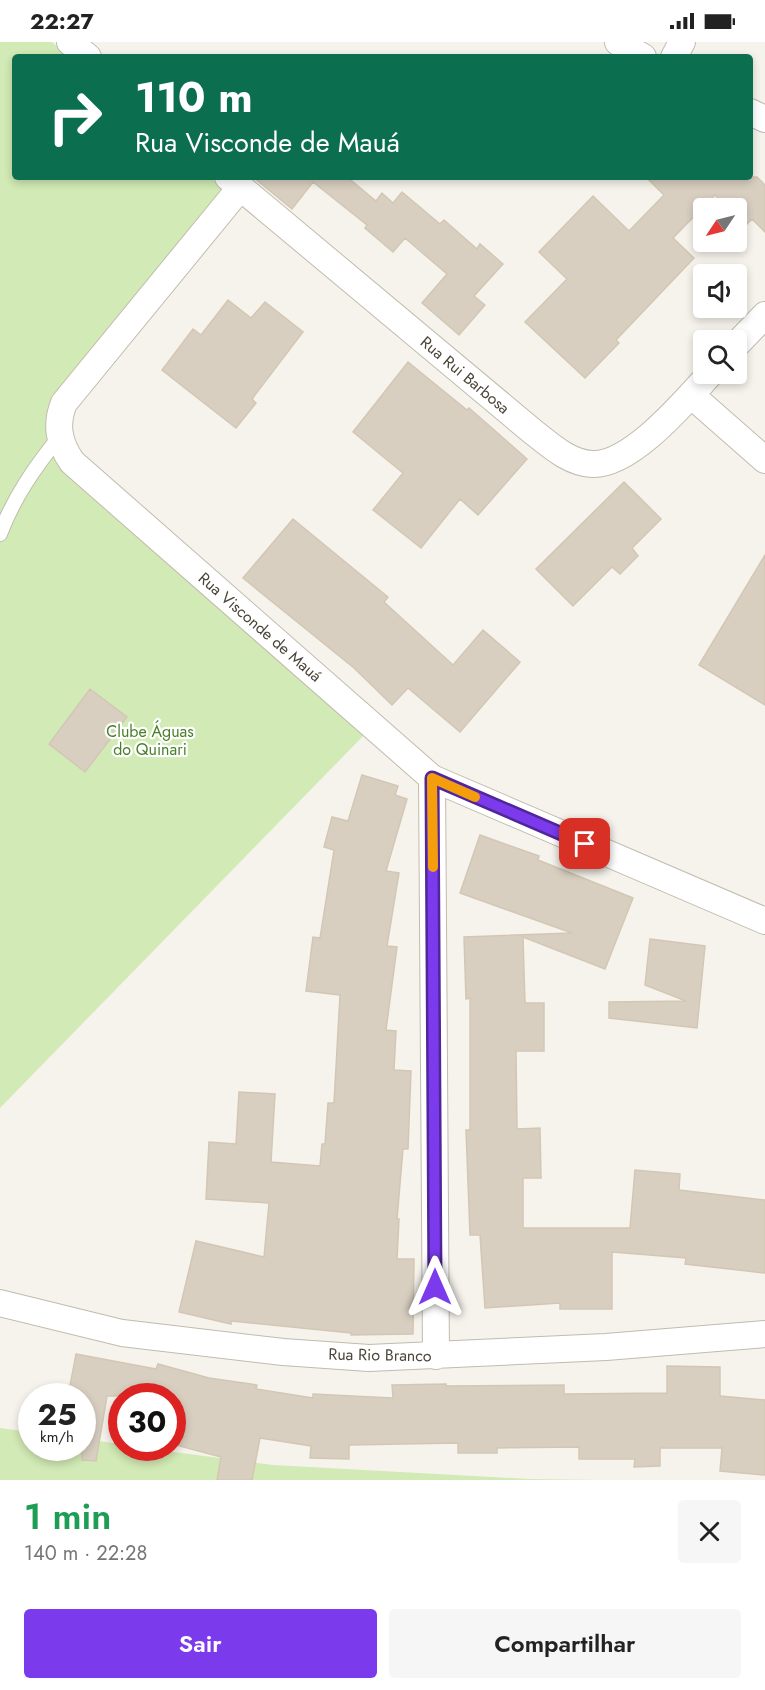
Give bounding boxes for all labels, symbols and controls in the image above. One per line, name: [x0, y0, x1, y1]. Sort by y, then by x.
text: 22:27: [30, 5, 94, 37]
text: 110 m: [135, 67, 253, 128]
icon: right: [36, 78, 114, 156]
text: Rua Visconde de Mauá: [135, 123, 400, 162]
north arrow: [693, 198, 747, 252]
map controls: [693, 198, 747, 384]
button: sound: [693, 264, 747, 318]
button: search: [693, 330, 747, 384]
street label: Rua Rui Barbosa: [415, 331, 515, 419]
street label: Rua Visconde de Mauá: [193, 567, 327, 687]
park label: Clube Águas do Quinari: [106, 720, 194, 761]
pin: [559, 818, 610, 869]
icon: arrive: [568, 827, 601, 860]
position arrow: [403, 1255, 467, 1319]
street label: Rua Rio Branco: [328, 1343, 432, 1367]
speed limit sign: 30: [108, 1383, 186, 1461]
text: 25: [37, 1393, 77, 1436]
text: km/h: [40, 1426, 74, 1448]
text: 1 min: [24, 1490, 111, 1542]
button: close: [678, 1500, 741, 1563]
text: 140 m · 22:28: [24, 1539, 147, 1568]
button: Sair: [24, 1609, 377, 1678]
button: Compartilhar: [389, 1609, 741, 1678]

